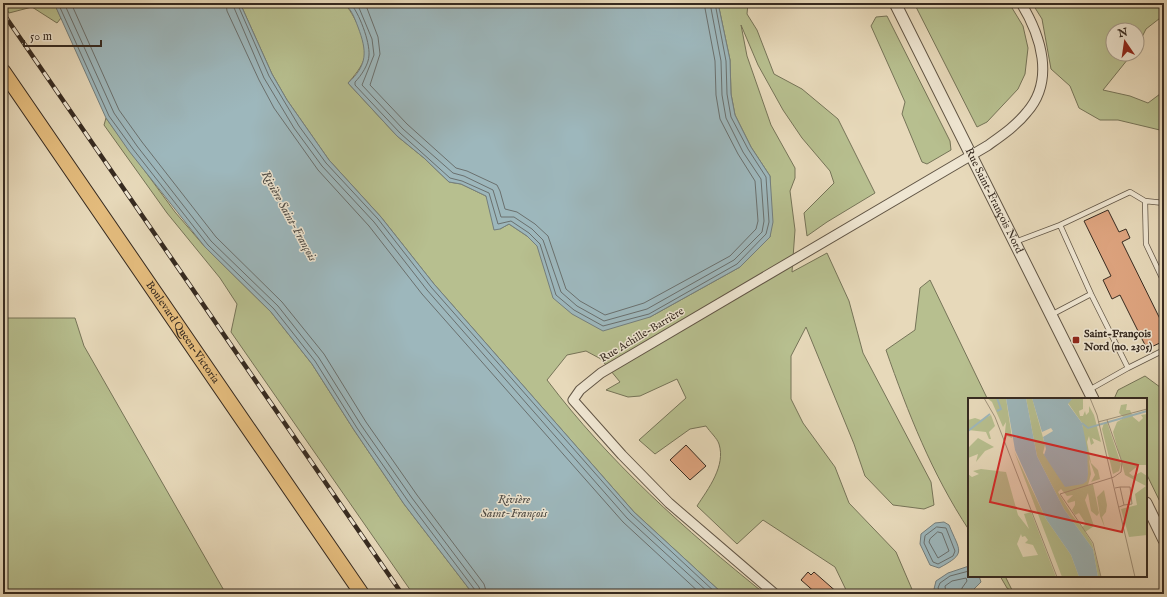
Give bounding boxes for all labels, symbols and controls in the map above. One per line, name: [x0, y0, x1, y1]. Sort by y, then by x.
scale bar: [24, 22, 101, 48]
north arrow: [1105, 22, 1145, 62]
text: N: [1116, 25, 1130, 41]
text: 50 m: [30, 29, 52, 44]
street label: Rue Saint-François Nord: [962, 146, 1026, 256]
water label: Rivière Saint-François: [258, 168, 320, 264]
street label: Boulevard Queen-Victoria: [142, 279, 223, 386]
street label: Rue Achille-Barrière: [597, 304, 687, 366]
place label: Saint-François Nord (no. 2305): [1083, 327, 1152, 354]
marker: Saint-François Nord (no. 2305): [1071, 335, 1081, 345]
inset map: [968, 398, 1147, 577]
water label: Rivière Saint-François: [481, 492, 548, 521]

